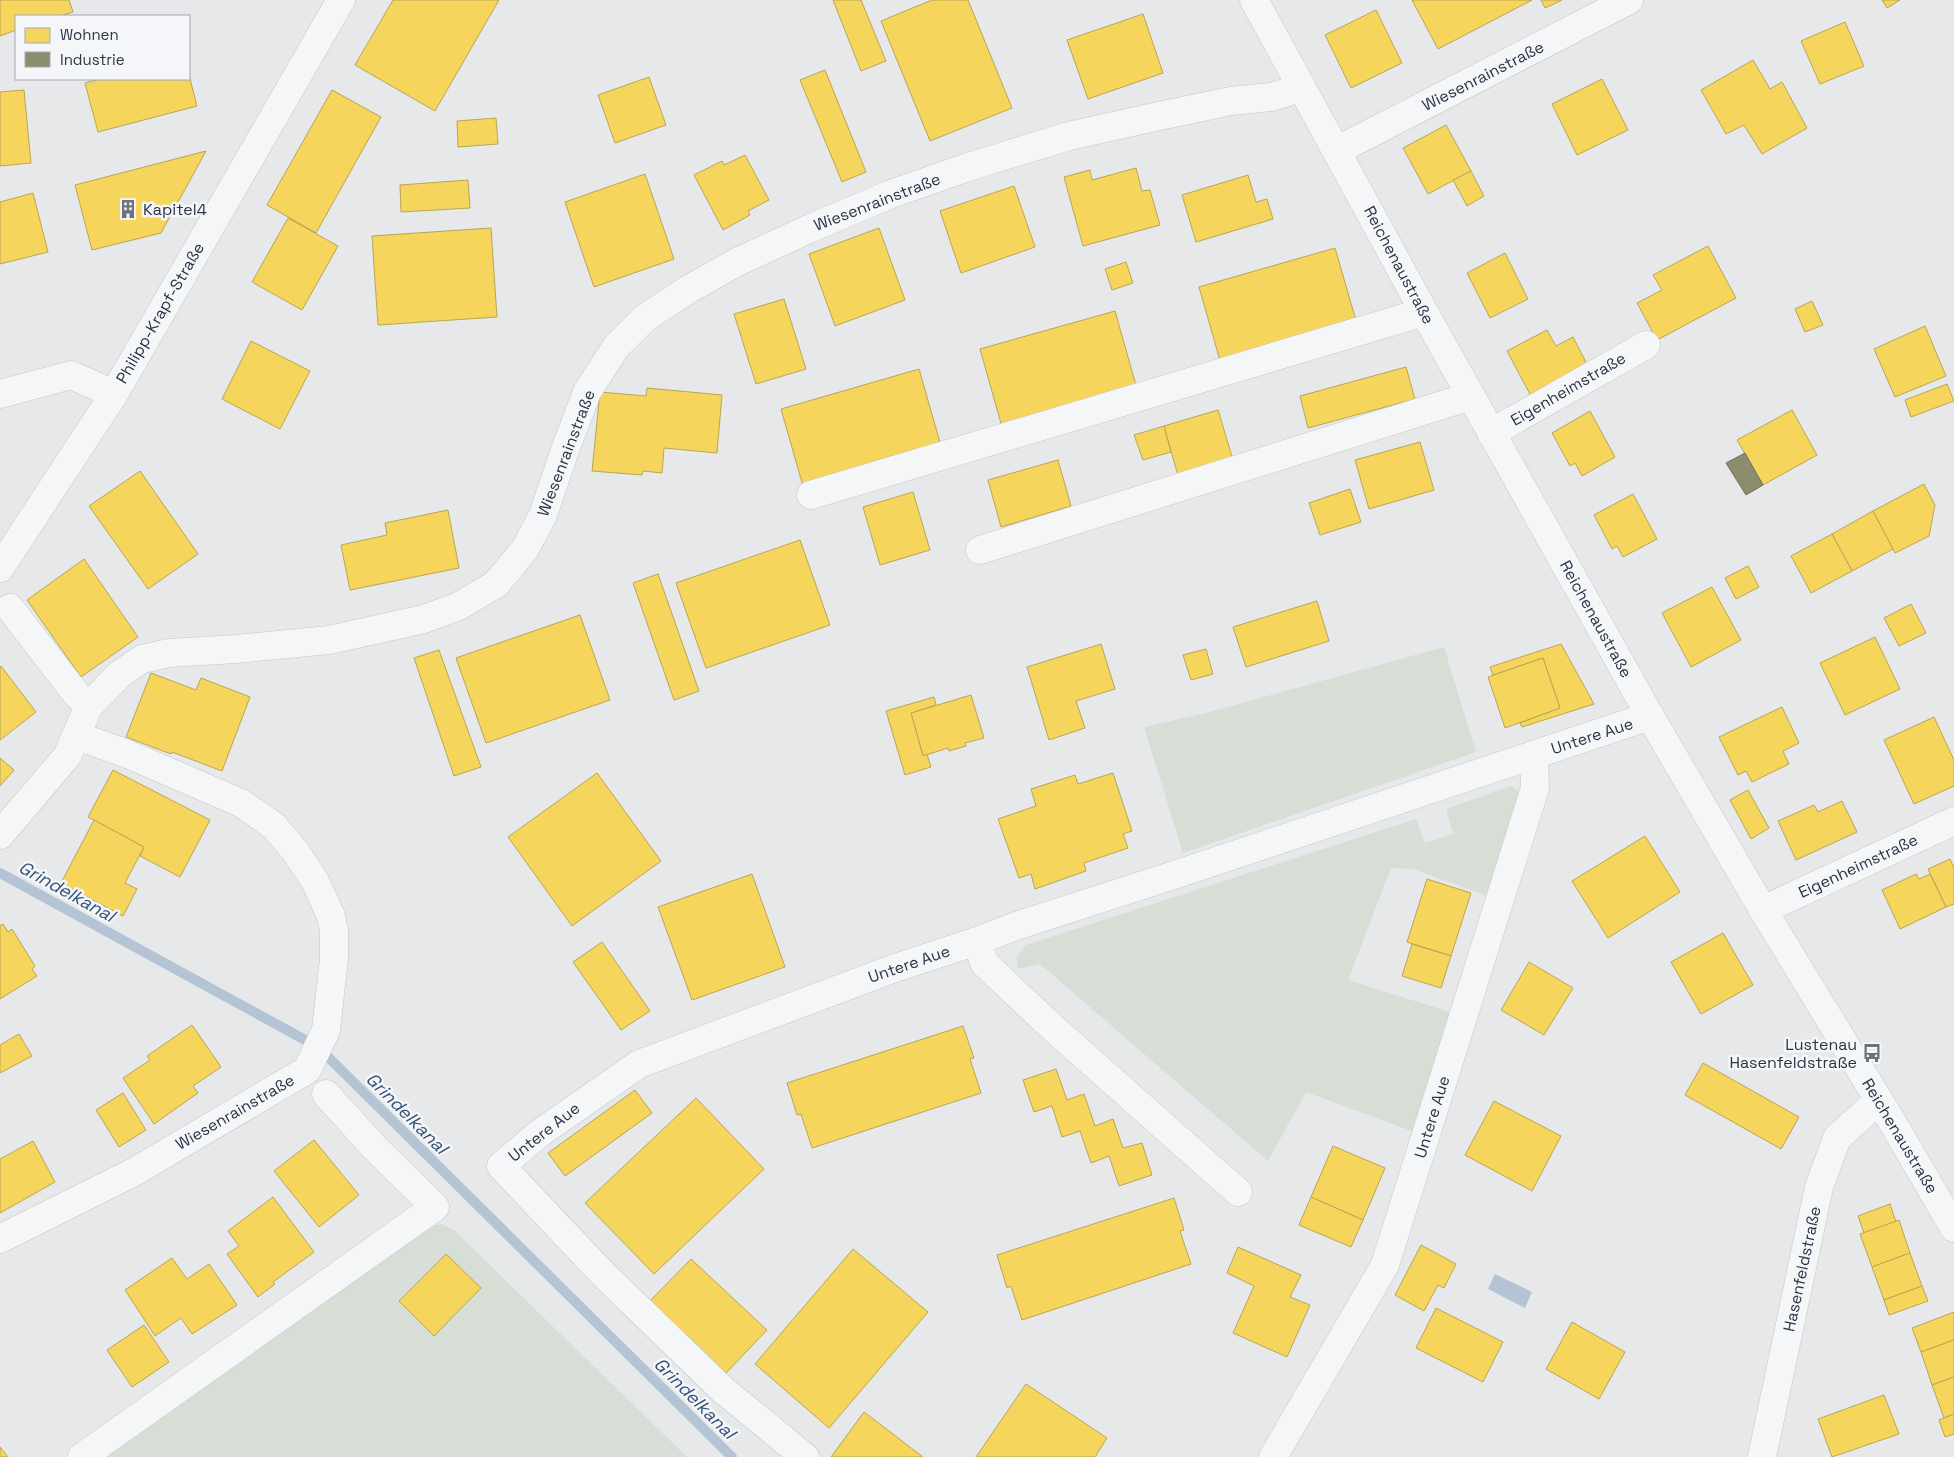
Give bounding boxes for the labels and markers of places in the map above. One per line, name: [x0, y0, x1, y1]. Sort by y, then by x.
building icon: Kapitel4: [117, 198, 139, 220]
place label: Kapitel4: [143, 199, 207, 220]
place label: Lustenau Hasenfeldstraße: [1729, 1034, 1857, 1073]
bus stop icon: Lustenau Hasenfeldstraße: [1861, 1042, 1883, 1064]

